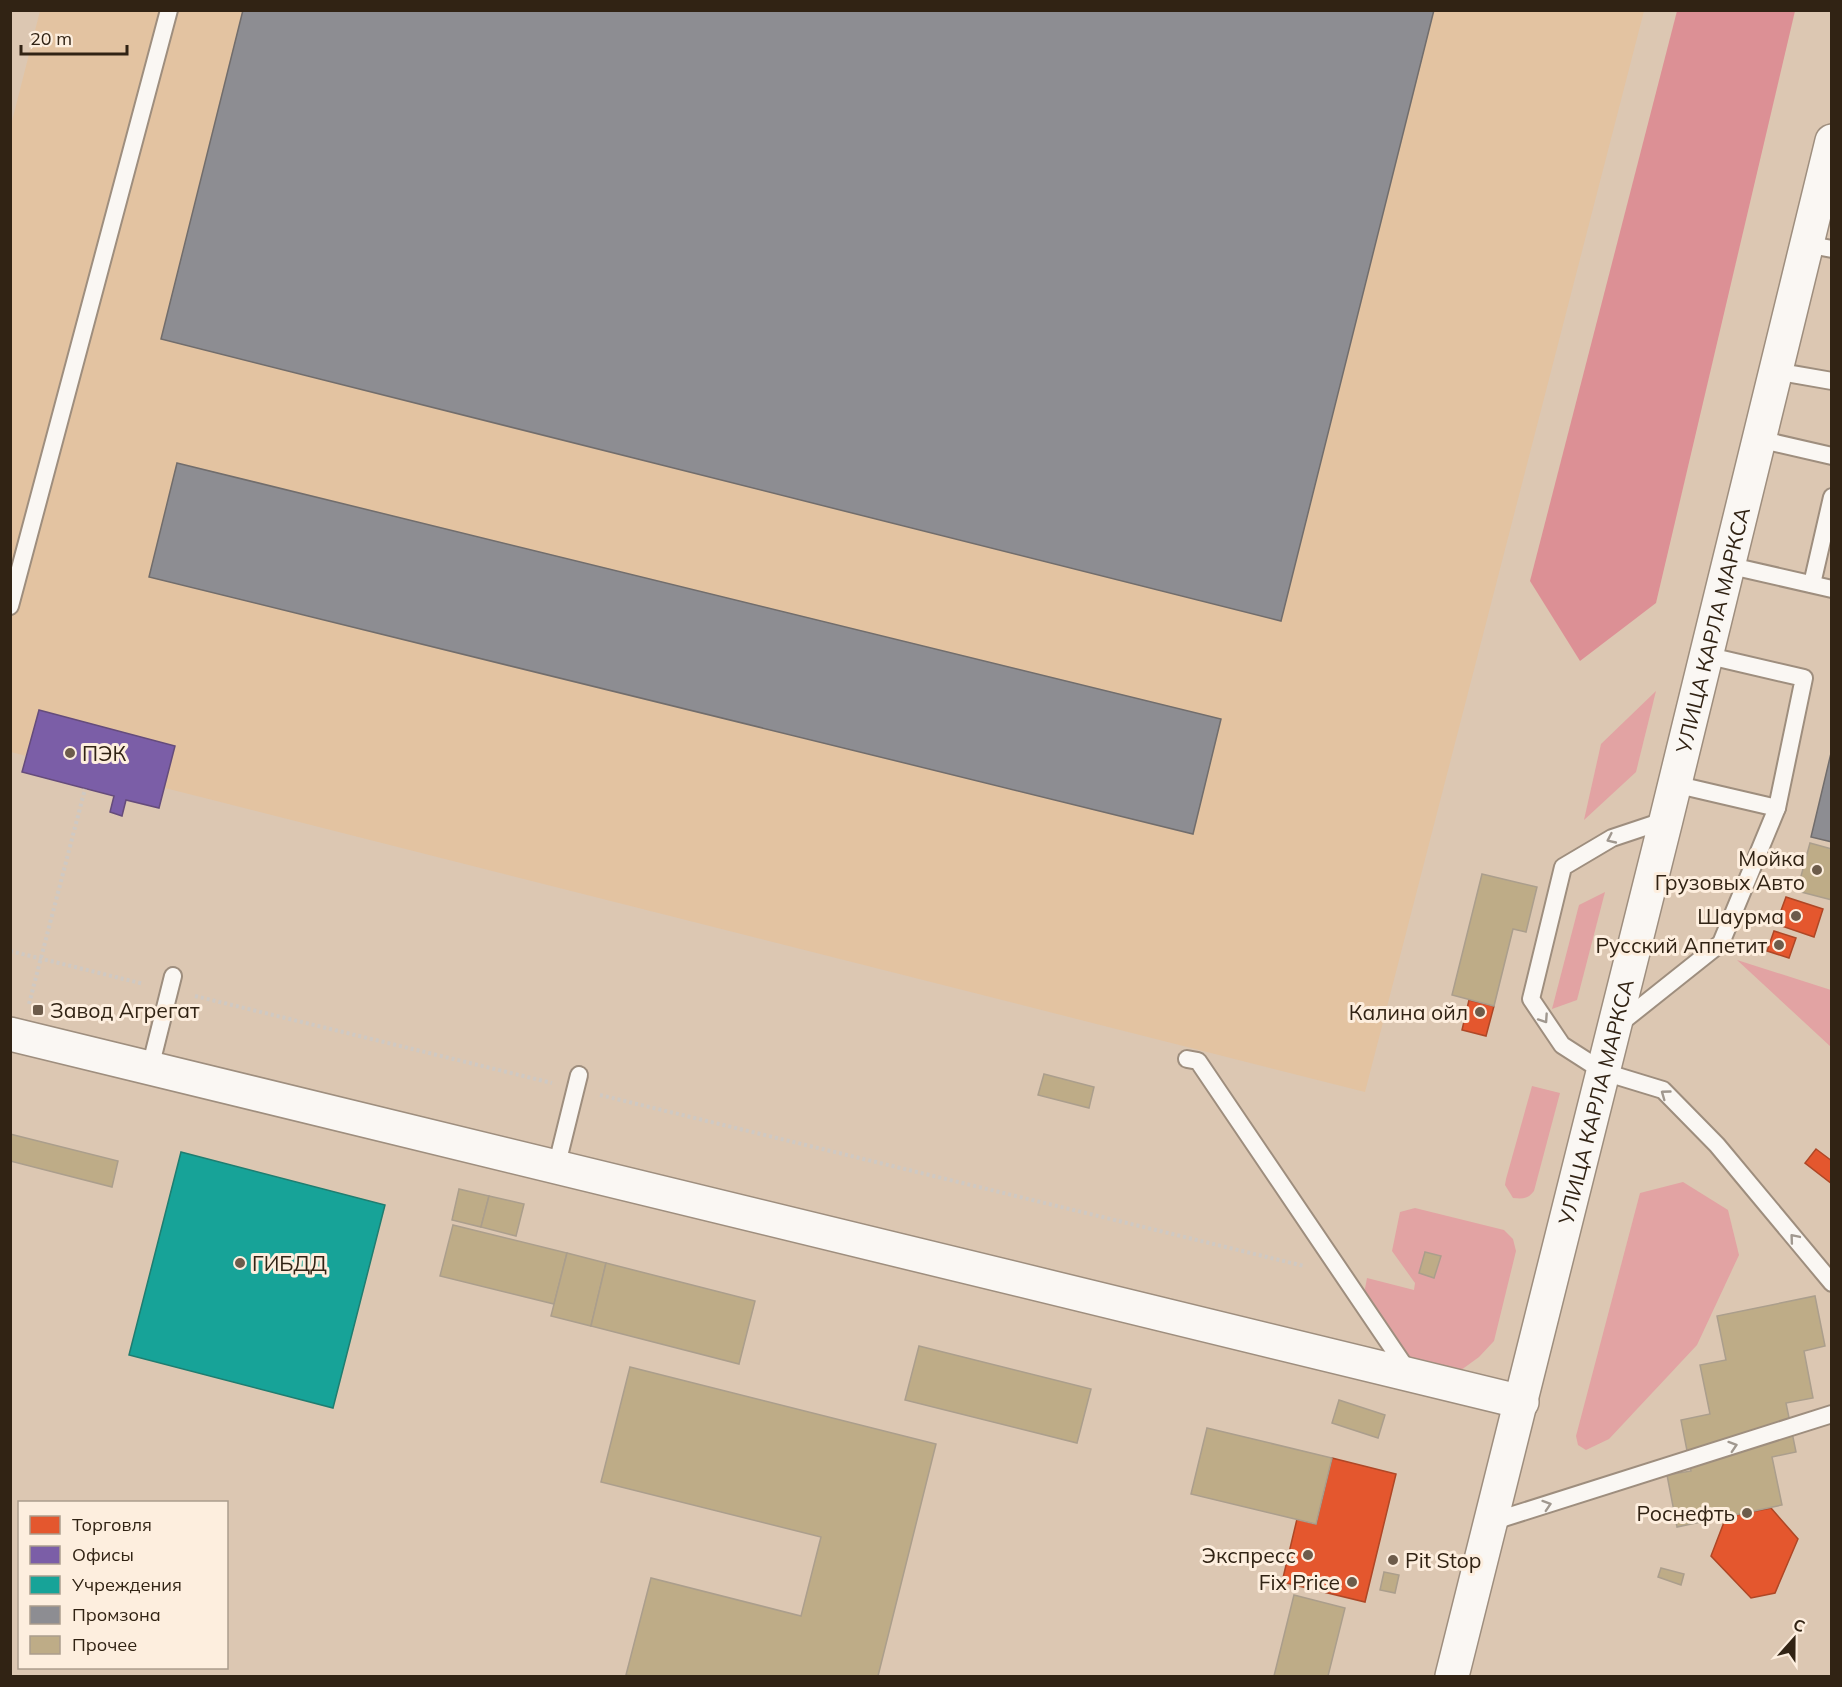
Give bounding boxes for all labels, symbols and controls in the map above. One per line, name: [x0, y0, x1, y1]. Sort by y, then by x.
scale bar: [21, 18, 128, 56]
text: 20 m: [30, 27, 72, 50]
street label: УЛИЦА КАРЛА МАРКСА: [1670, 504, 1755, 757]
place label: ПЭК: [82, 740, 127, 766]
marker: ПЭК: [63, 746, 77, 760]
one-way arrow: [1607, 832, 1618, 844]
place label: Мойка Грузовых Авто: [1655, 845, 1805, 895]
marker: Мойка Грузовых Авто: [1810, 863, 1824, 877]
place label: Шаурма: [1697, 903, 1784, 929]
marker: Шаурма: [1789, 909, 1803, 923]
place label: Русский Аппетит: [1595, 932, 1767, 958]
marker: Русский Аппетит: [1772, 938, 1786, 952]
street label: УЛИЦА КАРЛА МАРКСА: [1552, 976, 1639, 1228]
place label: Завод Агрегат: [50, 997, 200, 1023]
place label: Калина ойл: [1349, 999, 1468, 1025]
marker: Завод Агрегат: [31, 1003, 45, 1017]
marker: Калина ойл: [1473, 1005, 1487, 1019]
one-way arrow: [1537, 1012, 1548, 1023]
one-way arrow: [1660, 1090, 1671, 1101]
one-way arrow: [1791, 1234, 1802, 1245]
place label: ГИБДД: [252, 1250, 327, 1276]
marker: ГИБДД: [233, 1256, 247, 1270]
one-way arrow: [1727, 1441, 1738, 1453]
one-way arrow: [1541, 1500, 1552, 1512]
place label: Роснефть: [1636, 1500, 1735, 1526]
legend: [18, 1501, 228, 1669]
marker: Роснефть: [1740, 1506, 1754, 1520]
text: Торговля: [72, 1513, 152, 1536]
place label: Экспресс: [1201, 1542, 1296, 1568]
text: Офисы: [72, 1543, 134, 1566]
place label: Pit Stop: [1405, 1547, 1481, 1573]
marker: Экспресс: [1301, 1548, 1315, 1562]
marker: Pit Stop: [1386, 1553, 1400, 1567]
place label: Fix Price: [1259, 1569, 1340, 1595]
text: Учреждения: [71, 1573, 182, 1596]
marker: Fix Price: [1345, 1575, 1359, 1589]
text: Промзона: [72, 1603, 161, 1626]
north arrow: [1764, 1609, 1824, 1669]
text: С: [1791, 1614, 1808, 1636]
text: Прочее: [72, 1633, 137, 1656]

